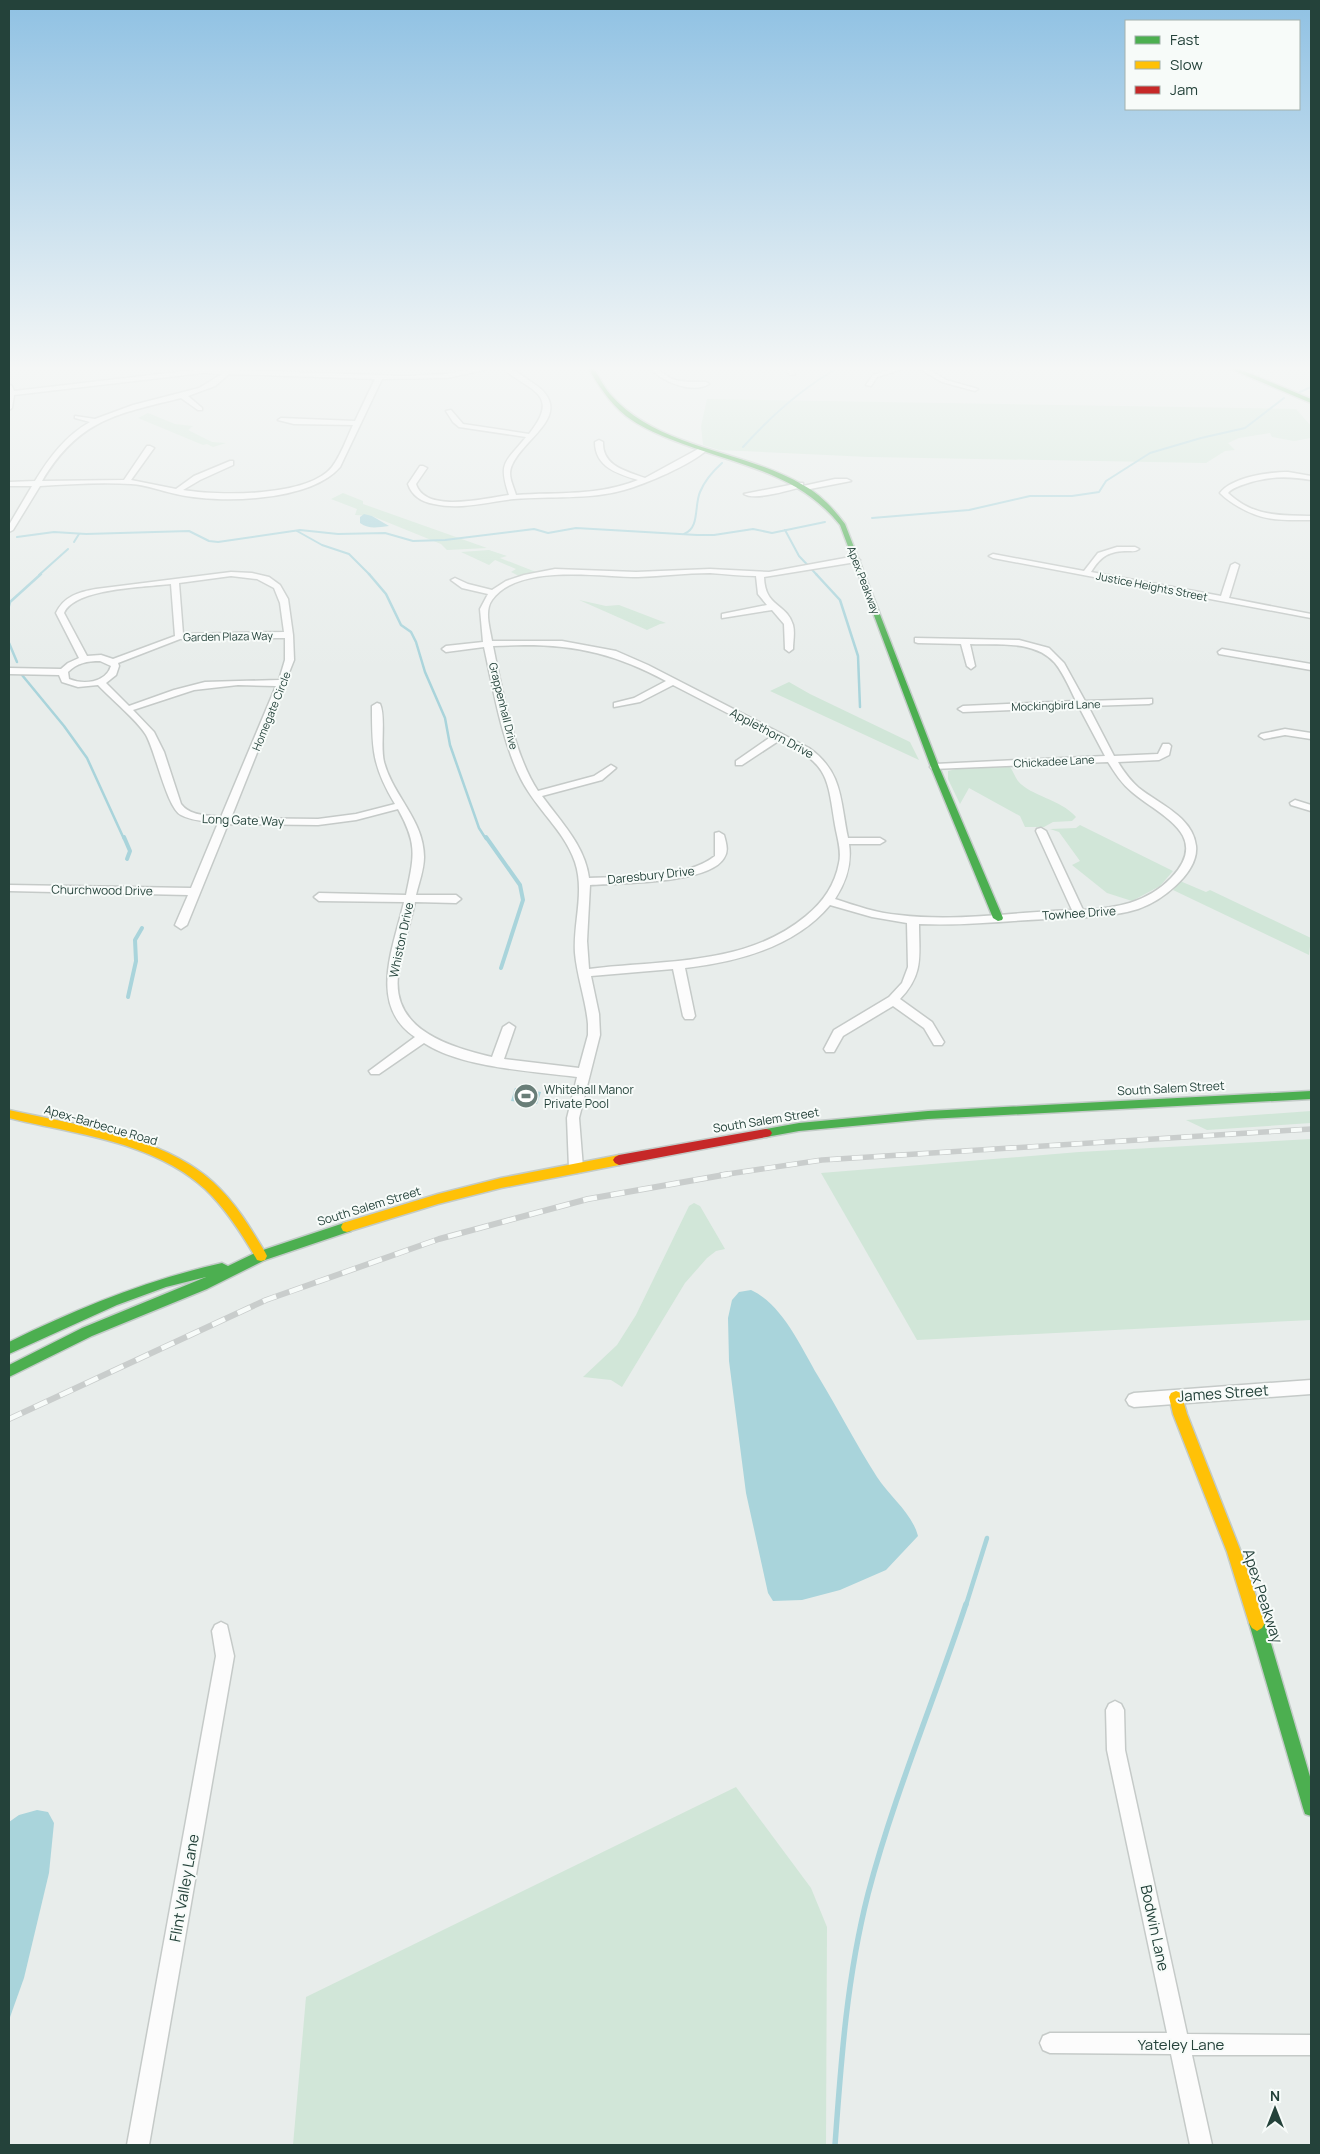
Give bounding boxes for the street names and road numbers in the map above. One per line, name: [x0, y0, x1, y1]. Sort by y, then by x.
street label: Apex Peakway: [844, 544, 884, 616]
street label: Justice Heights Street: [1095, 568, 1209, 604]
street label: Garden Plaza Way: [183, 628, 273, 644]
street label: Grappenhall Drive: [486, 661, 522, 752]
street label: Homegate Circle: [248, 669, 294, 753]
street label: Mockingbird Lane: [1011, 696, 1101, 714]
street label: Applethorn Drive: [727, 704, 817, 762]
street label: Chickadee Lane: [1013, 751, 1095, 771]
street label: Long Gate Way: [202, 810, 285, 830]
street label: Daresbury Drive: [607, 862, 695, 888]
street label: Churchwood Drive: [51, 881, 153, 899]
street label: Whiston Drive: [385, 901, 417, 979]
street label: Towhee Drive: [1042, 902, 1116, 924]
street label: South Salem Street: [1117, 1077, 1225, 1099]
street label: Apex-Barbecue Road: [42, 1101, 160, 1149]
street label: South Salem Street: [712, 1103, 821, 1137]
street label: South Salem Street: [315, 1182, 423, 1230]
street label: James Street: [1177, 1379, 1269, 1407]
street label: Apex Peakway: [1238, 1546, 1288, 1646]
street label: Flint Valley Lane: [164, 1832, 204, 1944]
street label: Bodwin Lane: [1136, 1883, 1174, 1973]
street label: Yateley Lane: [1138, 2034, 1225, 2055]

